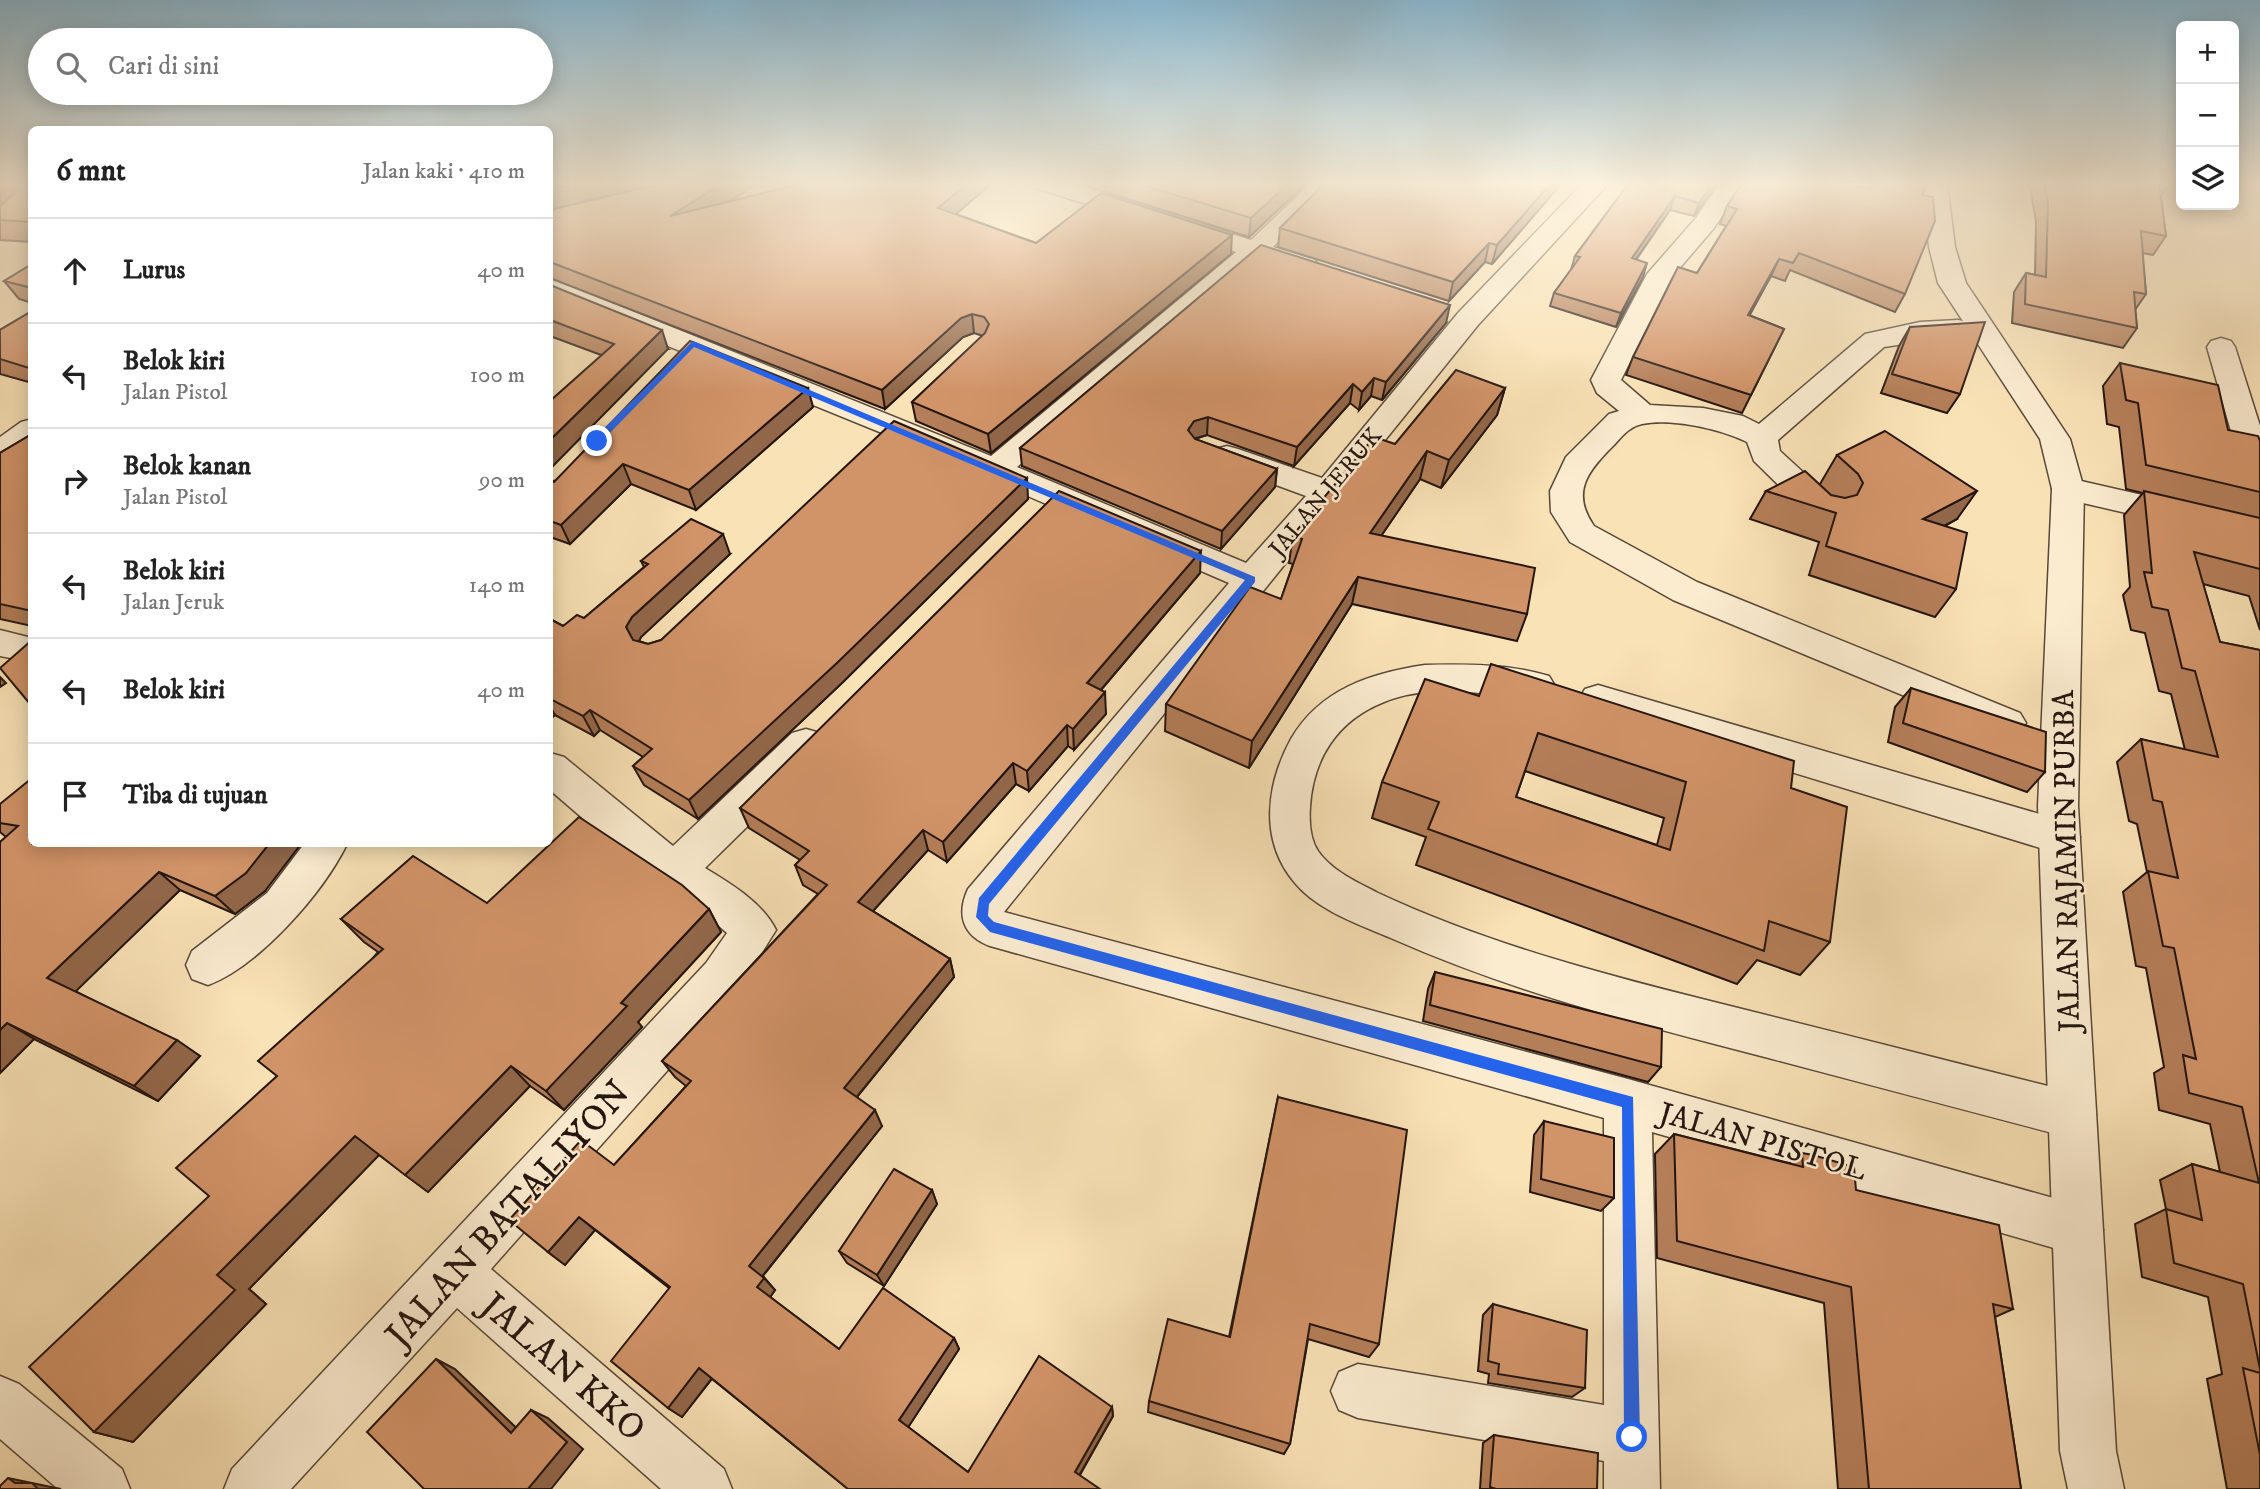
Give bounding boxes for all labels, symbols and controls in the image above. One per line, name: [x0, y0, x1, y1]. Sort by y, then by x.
map controls: [2176, 21, 2239, 210]
button: +: [2176, 21, 2239, 84]
search box: [28, 28, 553, 105]
icon: search: [52, 48, 90, 86]
text: Cari di sini: [108, 50, 219, 83]
button: −: [2176, 84, 2239, 147]
button: layers: [2176, 147, 2239, 210]
text: 6 mnt: [56, 153, 126, 190]
text: Jalan kaki · 410 m: [363, 157, 525, 186]
icon: ahead: [56, 252, 94, 290]
text: Lurus: [123, 254, 185, 287]
text: 40 m: [477, 256, 525, 285]
text: Belok kiri: [123, 345, 225, 378]
icon: left: [56, 357, 94, 395]
text: 100 m: [470, 361, 525, 390]
text: Jalan Pistol: [123, 378, 227, 407]
street label: JALAN JERUK: [1262, 422, 1389, 565]
route end: [581, 425, 612, 456]
text: Belok kanan: [123, 450, 251, 483]
icon: right: [56, 462, 94, 500]
text: 90 m: [479, 466, 525, 495]
text: Jalan Pistol: [123, 483, 227, 512]
text: Belok kiri: [123, 555, 225, 588]
icon: left: [56, 567, 94, 605]
text: 140 m: [469, 571, 525, 600]
text: Jalan Jeruk: [123, 588, 224, 617]
icon: left: [56, 672, 94, 710]
text: Belok kiri: [123, 674, 225, 707]
text: 40 m: [477, 676, 525, 705]
street label: JALAN RAJAMIN PURBA: [2046, 689, 2089, 1035]
icon: arrive: [56, 777, 94, 815]
text: Tiba di tujuan: [123, 779, 268, 812]
street label: JALAN BATALIYON: [374, 1071, 642, 1361]
street label: JALAN PISTOL: [1652, 1094, 1871, 1190]
street label: JALAN KKO: [468, 1281, 655, 1453]
route start: [1616, 1421, 1647, 1452]

